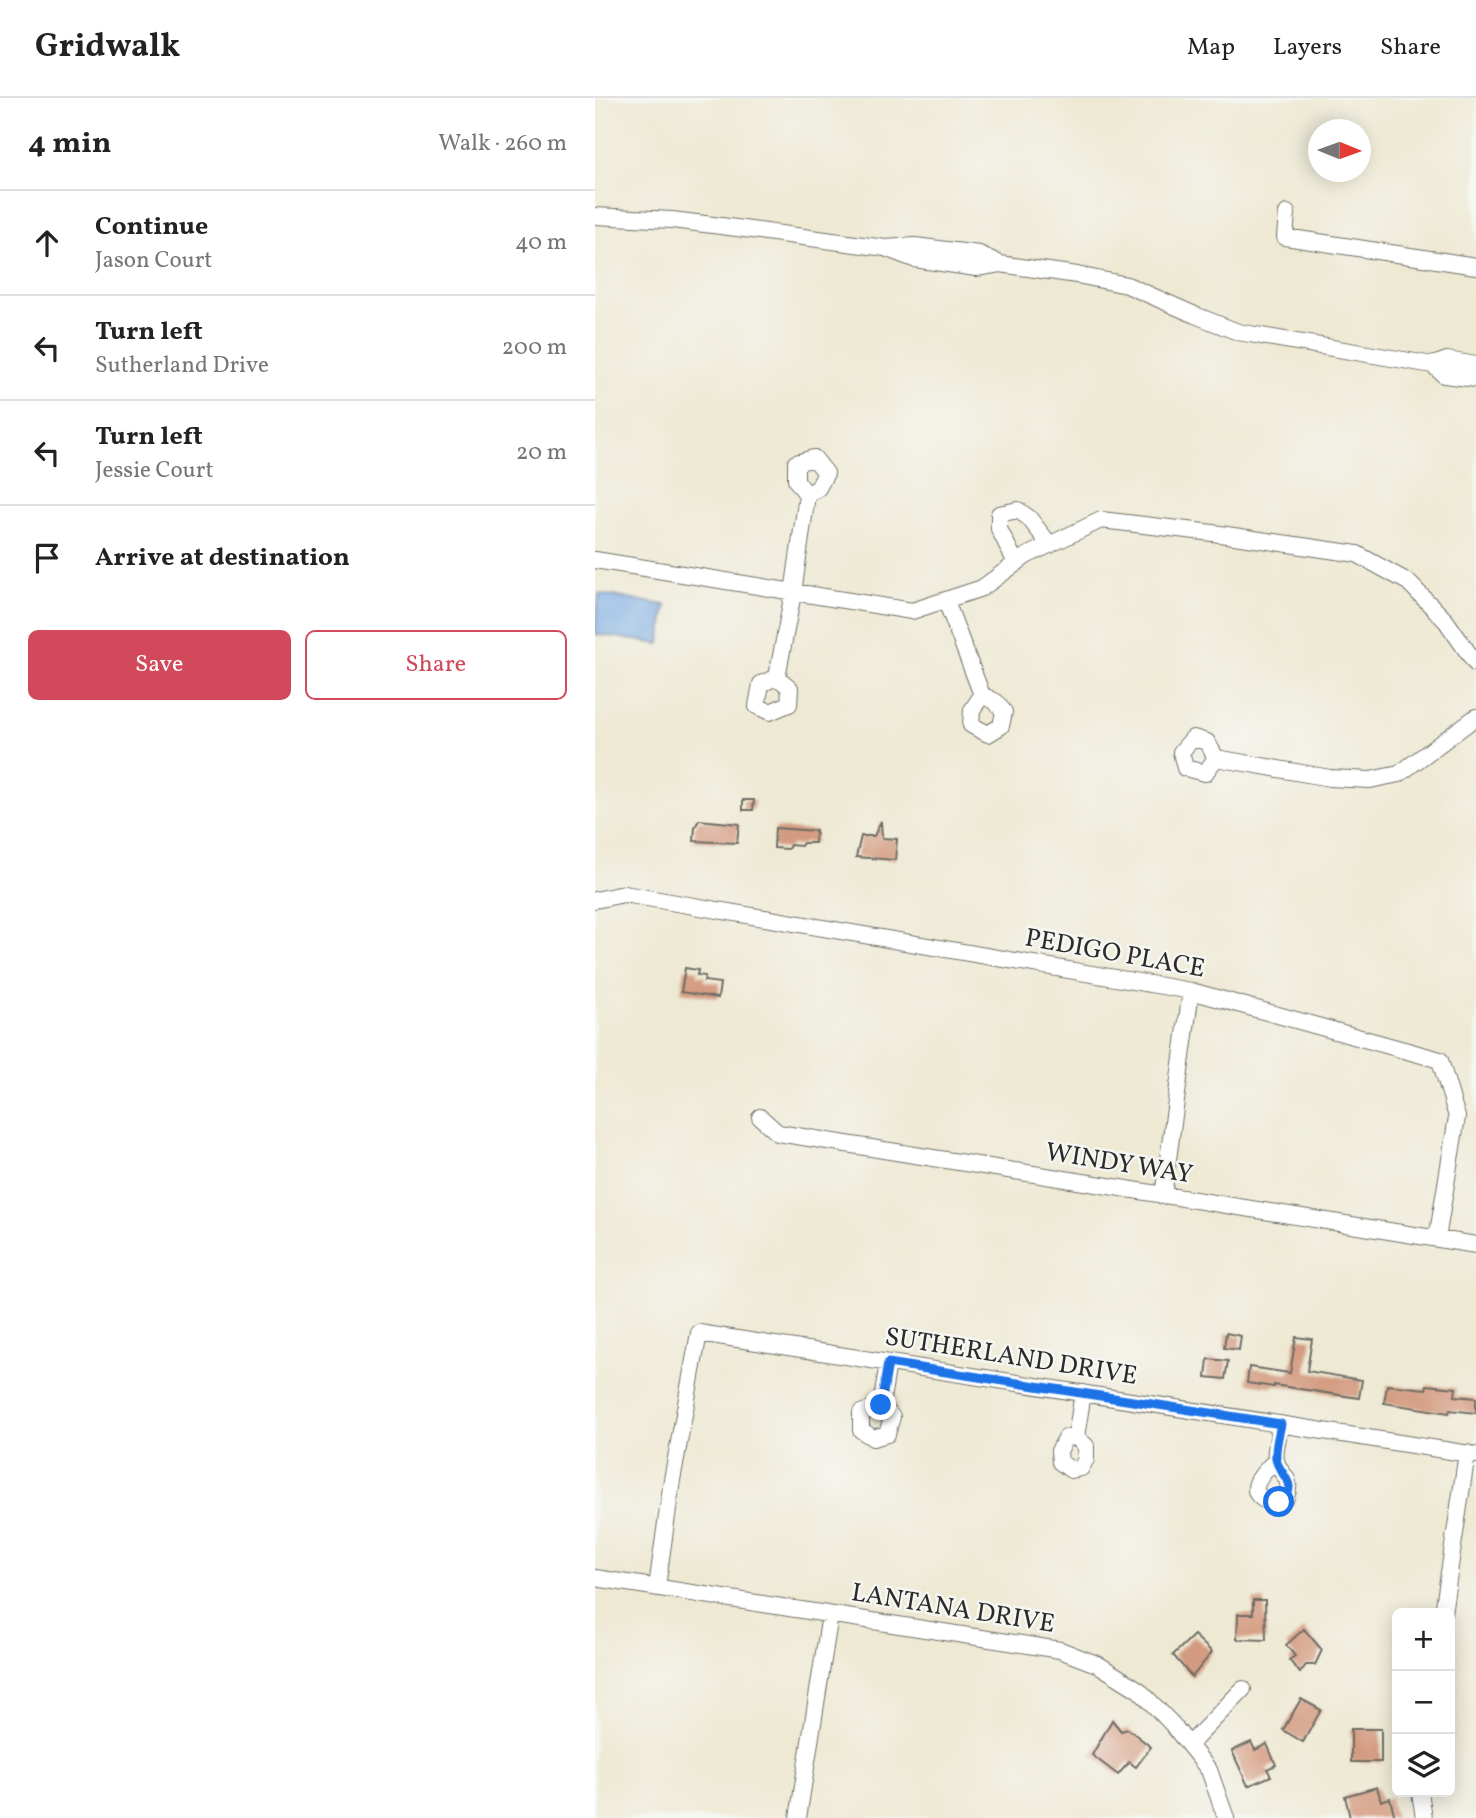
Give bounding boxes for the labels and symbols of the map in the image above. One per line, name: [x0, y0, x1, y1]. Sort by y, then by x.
north arrow: [1308, 119, 1371, 182]
street label: PEDIGO PLACE: [1022, 920, 1208, 988]
street label: WINDY WAY: [1043, 1135, 1195, 1193]
street label: SUTHERLAND DRIVE: [882, 1319, 1140, 1395]
route end: [865, 1389, 896, 1420]
route start: [1263, 1486, 1294, 1517]
street label: LANTANA DRIVE: [849, 1575, 1057, 1643]

